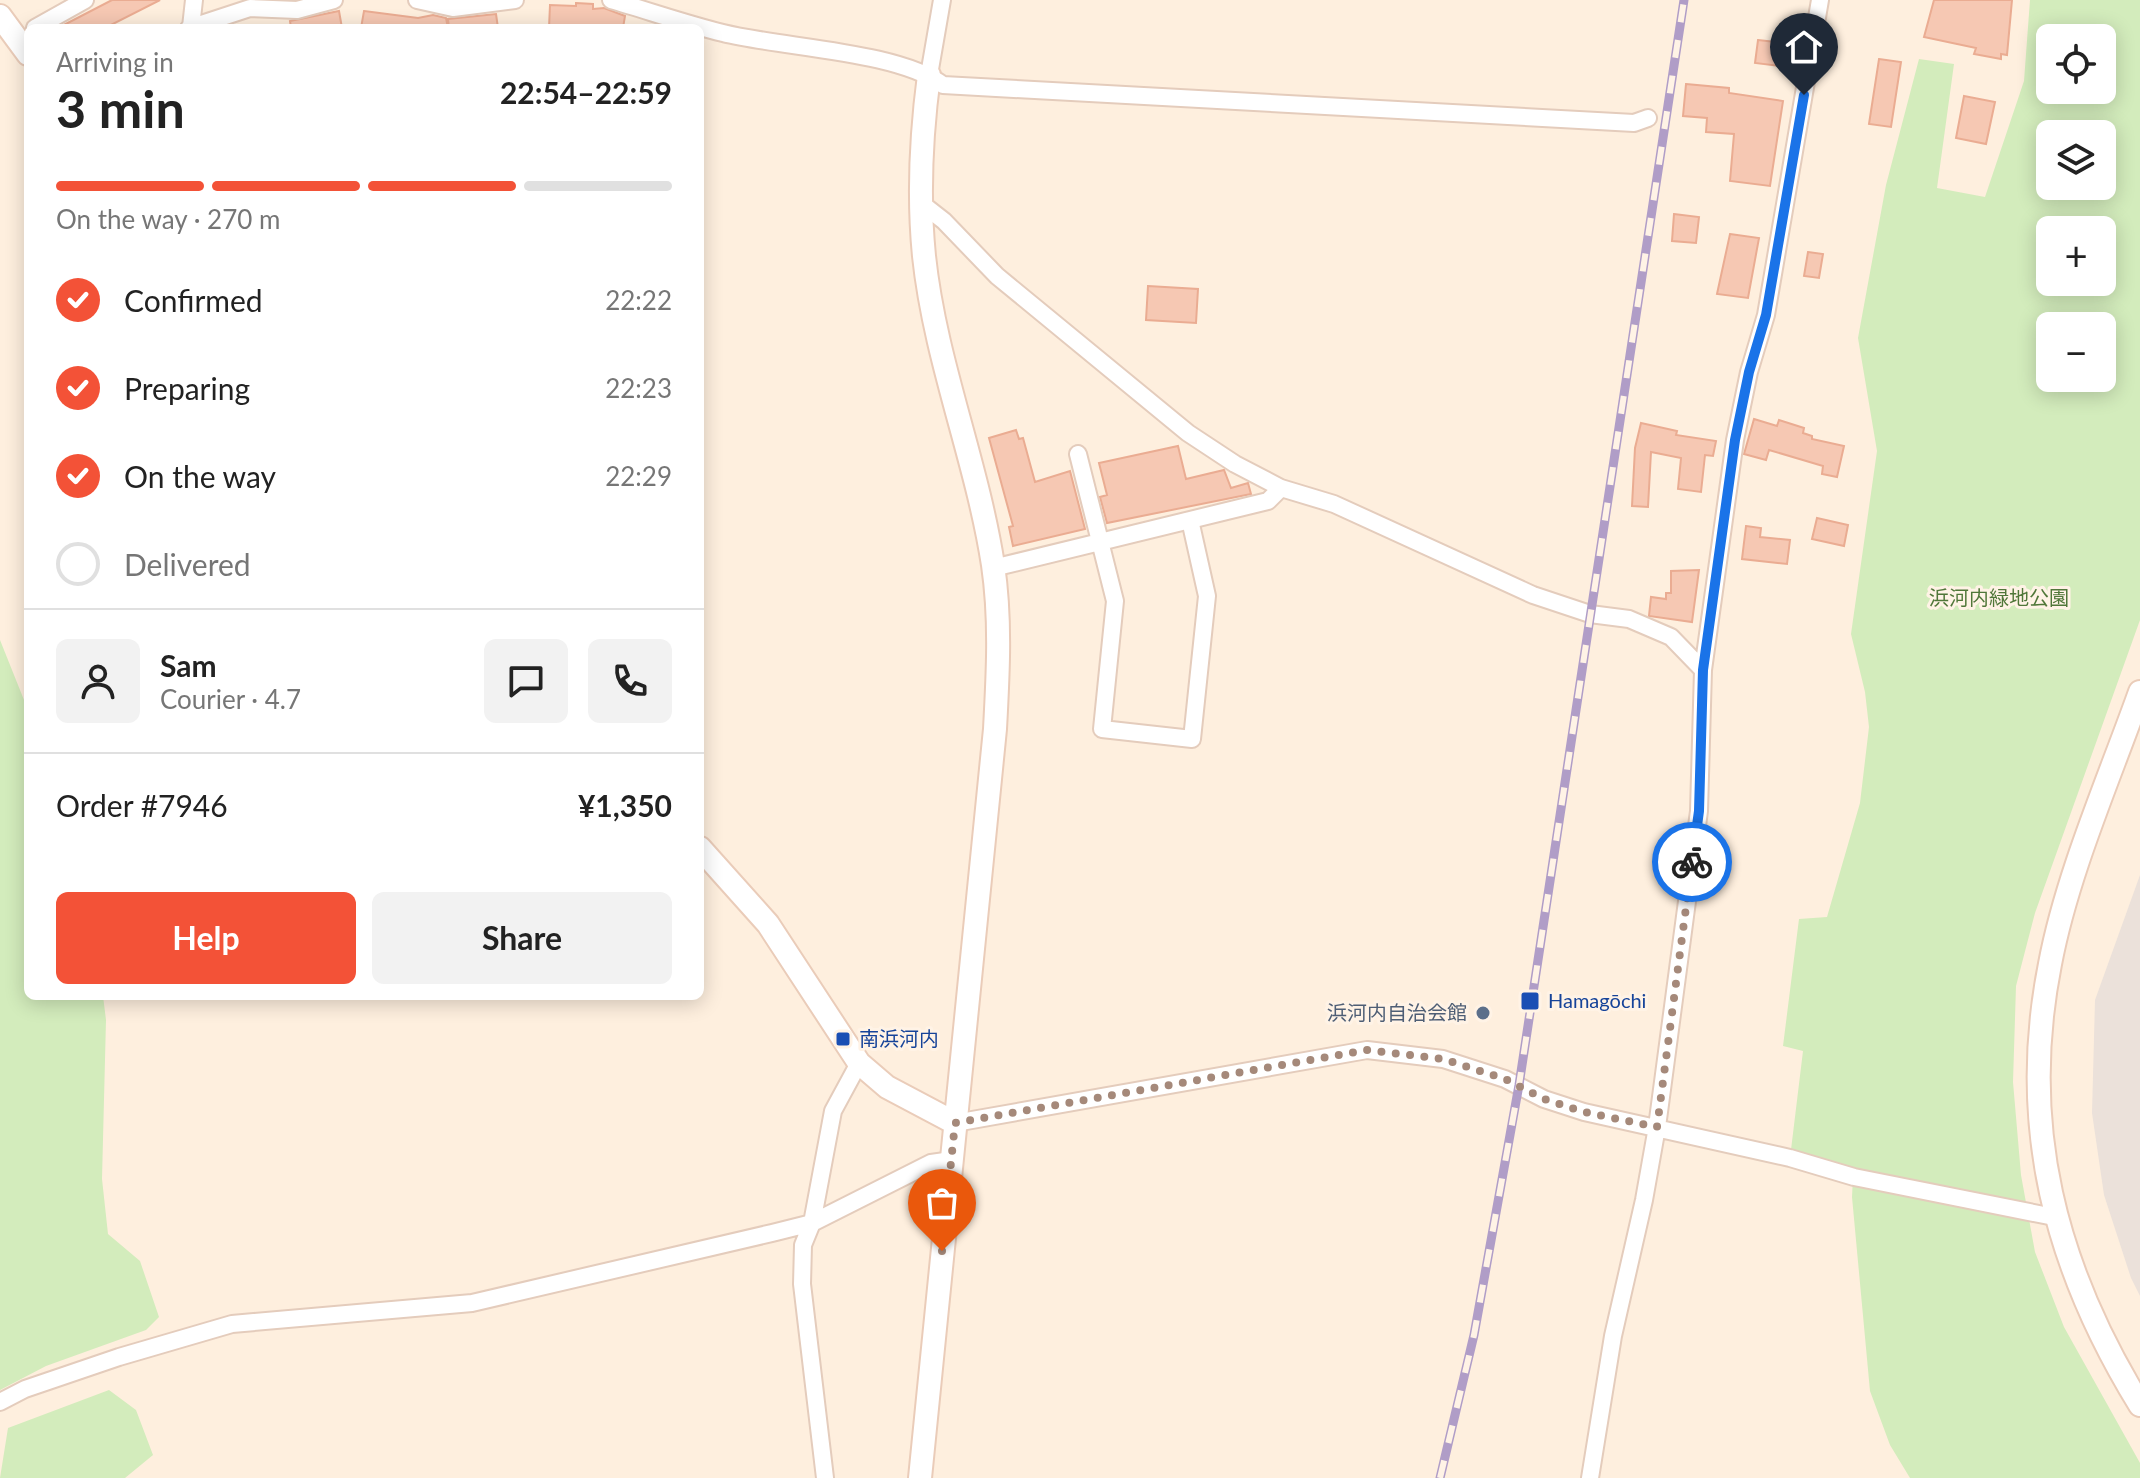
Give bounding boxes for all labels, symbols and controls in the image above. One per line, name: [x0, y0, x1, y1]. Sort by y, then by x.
pin: [1770, 13, 1838, 95]
map controls: [2036, 24, 2116, 392]
button: locate: [2036, 24, 2116, 104]
icon: home: [1782, 25, 1826, 69]
text: Arriving in: [56, 46, 174, 78]
text: 22:54–22:59: [500, 74, 672, 110]
text: 3 min: [56, 77, 185, 139]
button: layers: [2036, 120, 2116, 200]
text: On the way · 270 m: [56, 203, 280, 235]
button: +: [2036, 216, 2116, 296]
icon: check: [56, 278, 100, 322]
text: Confirmed: [124, 282, 263, 318]
text: 22:22: [605, 284, 672, 316]
button: −: [2036, 312, 2116, 392]
icon: check: [56, 366, 100, 410]
text: Preparing: [124, 370, 250, 406]
text: 22:23: [605, 372, 672, 404]
icon: check: [56, 454, 100, 498]
text: On the way: [124, 458, 276, 494]
text: 22:29: [605, 460, 672, 492]
text: Delivered: [124, 546, 251, 582]
park label: 浜河内緑地公園: [1929, 585, 2069, 609]
button: person: [56, 639, 140, 723]
button: chat: [484, 639, 568, 723]
button: phone: [588, 639, 672, 723]
text: Sam: [160, 647, 217, 683]
text: Courier · 4.7: [160, 683, 301, 715]
text: Order #7946: [56, 787, 228, 823]
text: ¥1,350: [578, 787, 672, 823]
courier: [1652, 822, 1732, 902]
icon: bike: [1670, 840, 1714, 884]
button: Help: [56, 892, 356, 984]
button: Share: [372, 892, 672, 984]
place label: Hamagōchi: [1548, 988, 1646, 1012]
marker: Hamagōchi: [1519, 990, 1541, 1012]
place label: 浜河内自治会館: [1327, 1000, 1467, 1024]
marker: 浜河内自治会館: [1474, 1004, 1492, 1022]
place label: 南浜河内: [859, 1026, 939, 1050]
marker: 南浜河内: [834, 1030, 852, 1048]
pin: [908, 1169, 976, 1251]
icon: bag: [920, 1181, 964, 1225]

